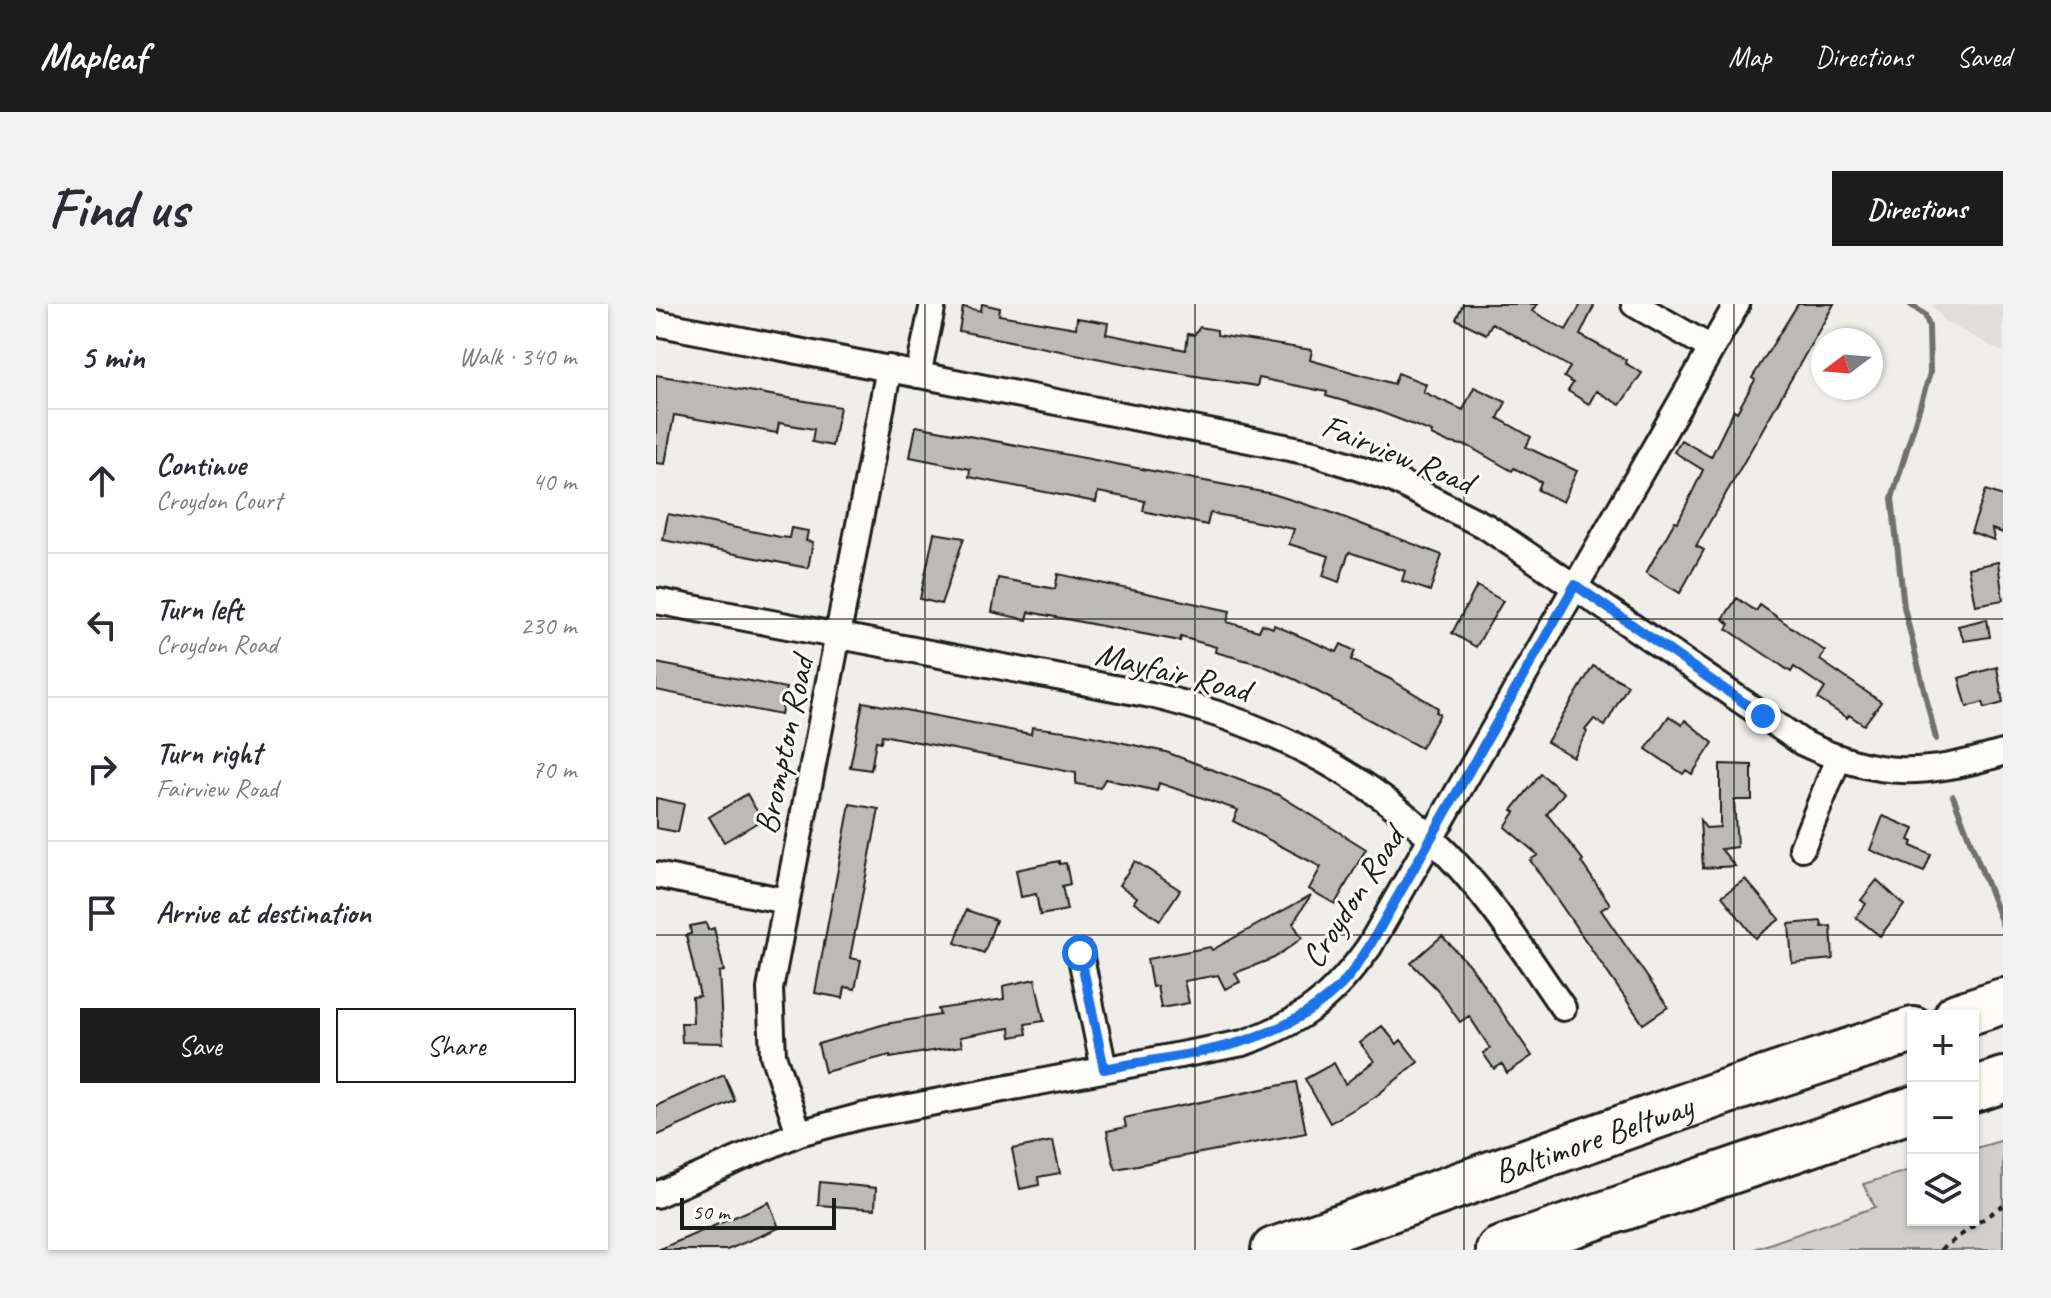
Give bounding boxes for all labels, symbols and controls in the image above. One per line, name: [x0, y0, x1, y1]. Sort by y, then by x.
text: Mapleaf: [40, 33, 146, 80]
text: Map: [1728, 39, 1771, 74]
text: Directions: [1815, 39, 1913, 74]
text: Saved: [1957, 39, 2011, 74]
button: Directions: [1832, 171, 2003, 246]
text: Find us: [48, 173, 188, 244]
north arrow: [1811, 328, 1883, 400]
text: 5 min: [80, 335, 145, 378]
text: Walk · 340 m: [459, 340, 576, 373]
street label: Fairview Road: [1316, 404, 1484, 505]
text: Continue: [156, 446, 246, 484]
icon: ahead: [80, 459, 124, 503]
text: 40 m: [532, 465, 576, 498]
text: Croydon Court: [156, 484, 282, 517]
text: Turn left: [156, 590, 243, 628]
icon: left: [80, 603, 124, 647]
text: 230 m: [520, 609, 576, 642]
text: Croydon Road: [156, 628, 278, 661]
street label: Mayfair Road: [1091, 632, 1259, 713]
street label: Brompton Road: [744, 648, 824, 838]
route end: [1745, 698, 1781, 734]
text: Turn right: [156, 734, 261, 772]
icon: right: [80, 747, 124, 791]
text: 70 m: [532, 753, 576, 786]
text: Fairview Road: [156, 772, 278, 805]
street label: Croydon Road: [1291, 814, 1417, 976]
icon: arrive: [80, 891, 124, 935]
text: Arrive at destination: [156, 894, 371, 932]
route start: [1062, 935, 1098, 971]
button: Save: [80, 1008, 320, 1083]
button: Share: [336, 1008, 576, 1083]
map controls: [1907, 1010, 1979, 1226]
button: +: [1907, 1010, 1979, 1082]
button: −: [1907, 1082, 1979, 1154]
street label: Baltimore Beltway: [1488, 1083, 1700, 1193]
button: layers: [1907, 1154, 1979, 1226]
scale bar: [680, 1194, 836, 1230]
text: 50 m: [692, 1198, 729, 1226]

